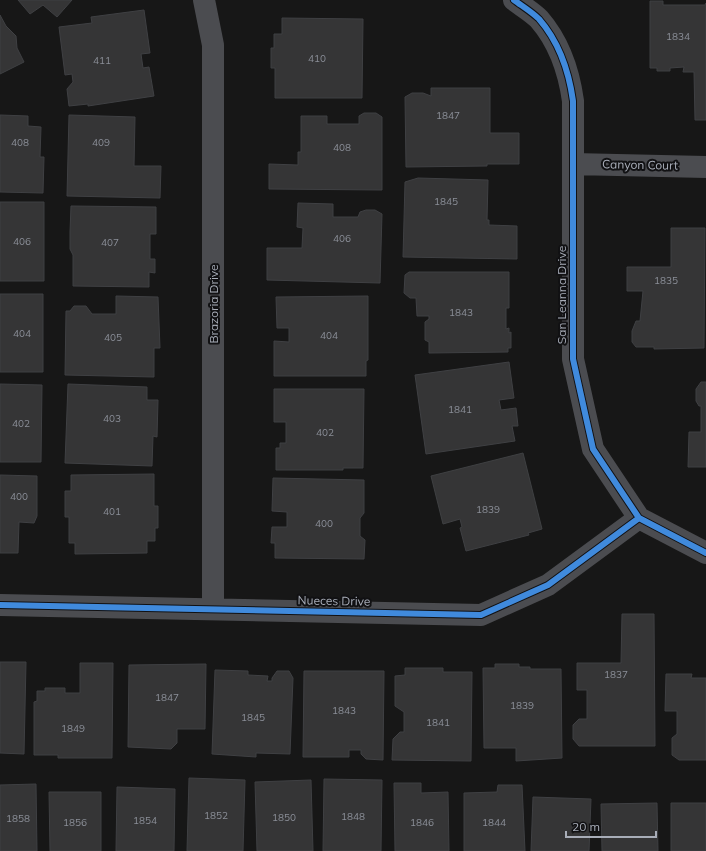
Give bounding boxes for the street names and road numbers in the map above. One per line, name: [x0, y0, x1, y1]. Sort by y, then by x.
street label: Canyon Court: [602, 156, 678, 173]
street label: San Leanna Drive: [554, 246, 569, 344]
street label: Brazoria Drive: [206, 264, 221, 344]
street label: Nueces Drive: [297, 592, 371, 609]

